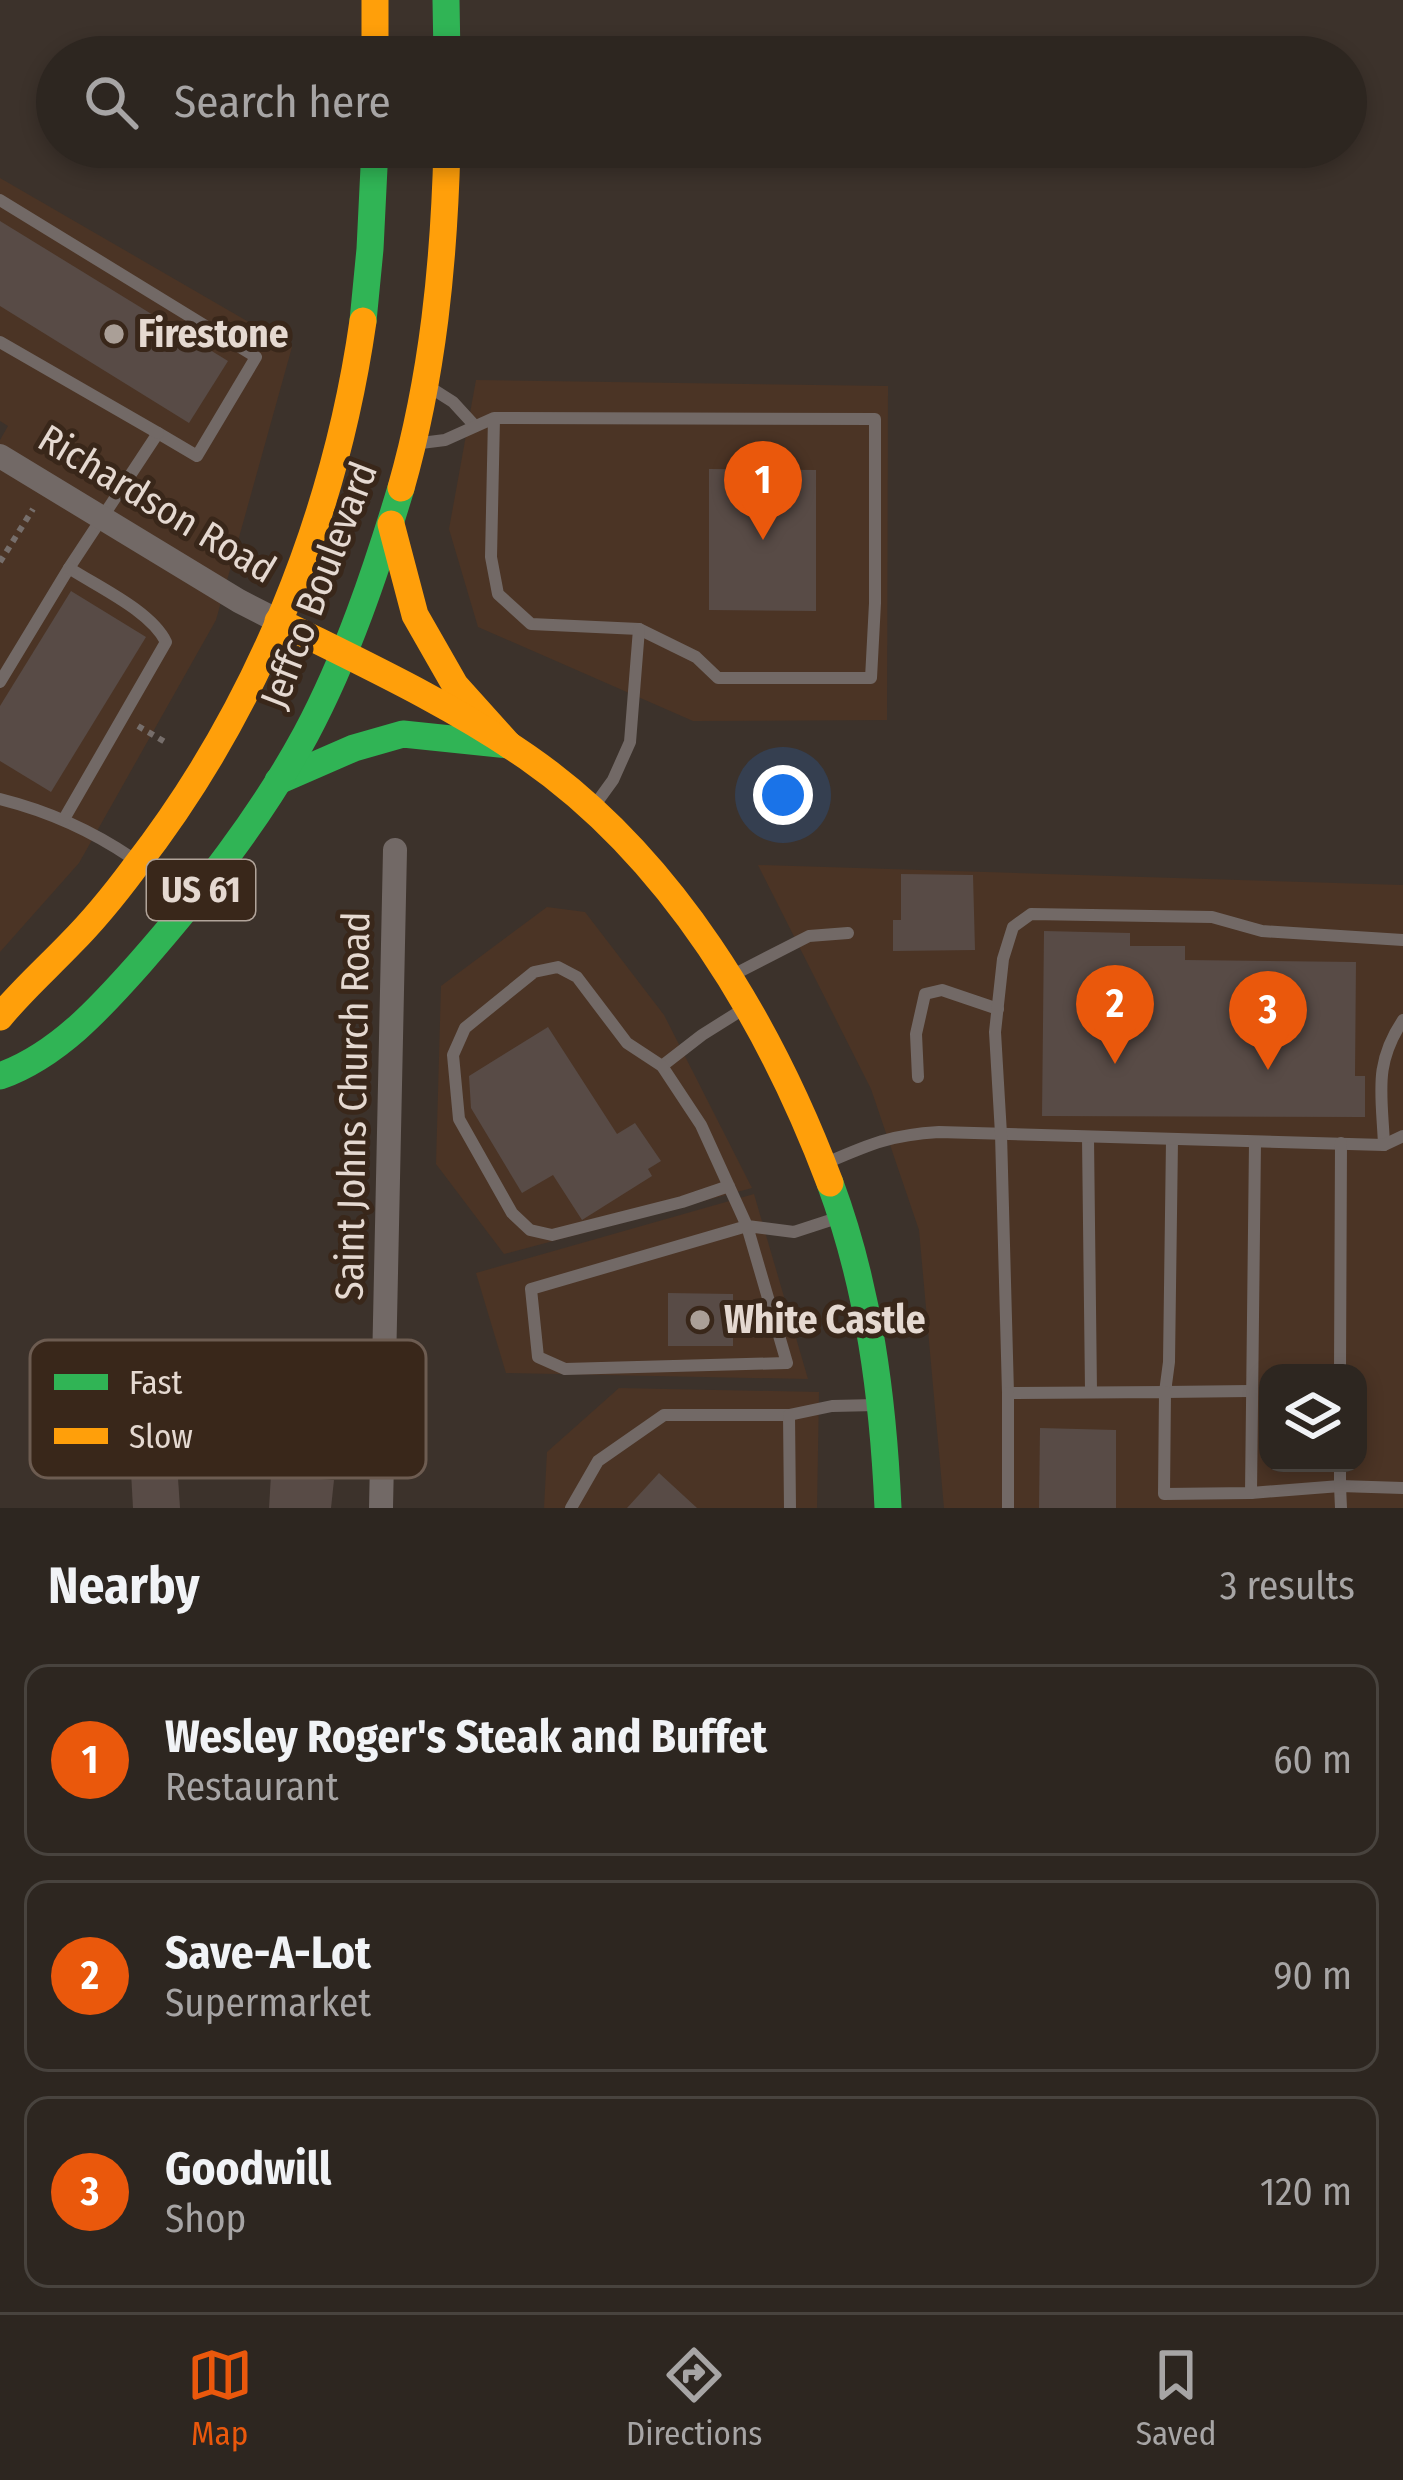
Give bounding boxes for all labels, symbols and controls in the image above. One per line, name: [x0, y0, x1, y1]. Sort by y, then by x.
search box: [36, 36, 1367, 168]
icon: search: [78, 69, 144, 135]
text: Search here: [174, 75, 391, 129]
place label: Firestone: [138, 311, 289, 357]
marker: Firestone: [101, 321, 127, 347]
street label: Richardson Road: [30, 415, 284, 593]
pin: 1: [724, 441, 802, 540]
street label: Jeffco Boulevard: [251, 455, 387, 715]
your location: [753, 765, 813, 825]
road number: US 61: [147, 860, 255, 920]
street label: Saint Johns Church Road: [327, 911, 379, 1301]
pin: 2: [1076, 965, 1154, 1064]
pin: 3: [1229, 971, 1307, 1070]
place label: White Castle: [724, 1297, 925, 1343]
marker: White Castle: [687, 1307, 713, 1333]
legend: [30, 1340, 426, 1478]
text: Fast: [129, 1363, 183, 1403]
map controls: [1259, 1364, 1367, 1472]
button: layers: [1259, 1364, 1367, 1472]
text: Slow: [129, 1417, 193, 1457]
text: Nearby: [48, 1555, 200, 1617]
text: 3 results: [1220, 1563, 1355, 1609]
text: Wesley Roger's Steak and Buffet: [165, 1710, 767, 1764]
text: 1: [82, 1737, 98, 1783]
text: 60 m: [1273, 1737, 1352, 1783]
text: Restaurant: [165, 1764, 338, 1810]
text: Save-A-Lot: [165, 1926, 371, 1980]
text: 2: [81, 1953, 99, 1999]
text: 90 m: [1274, 1953, 1352, 1999]
text: Supermarket: [165, 1980, 371, 2026]
text: Goodwill: [165, 2142, 331, 2196]
text: 3: [81, 2169, 99, 2215]
text: 120 m: [1260, 2169, 1352, 2215]
text: Shop: [165, 2196, 246, 2242]
tab: Map: [187, 2342, 253, 2454]
tab: Directions: [626, 2342, 762, 2454]
tab: Saved: [1136, 2342, 1216, 2454]

